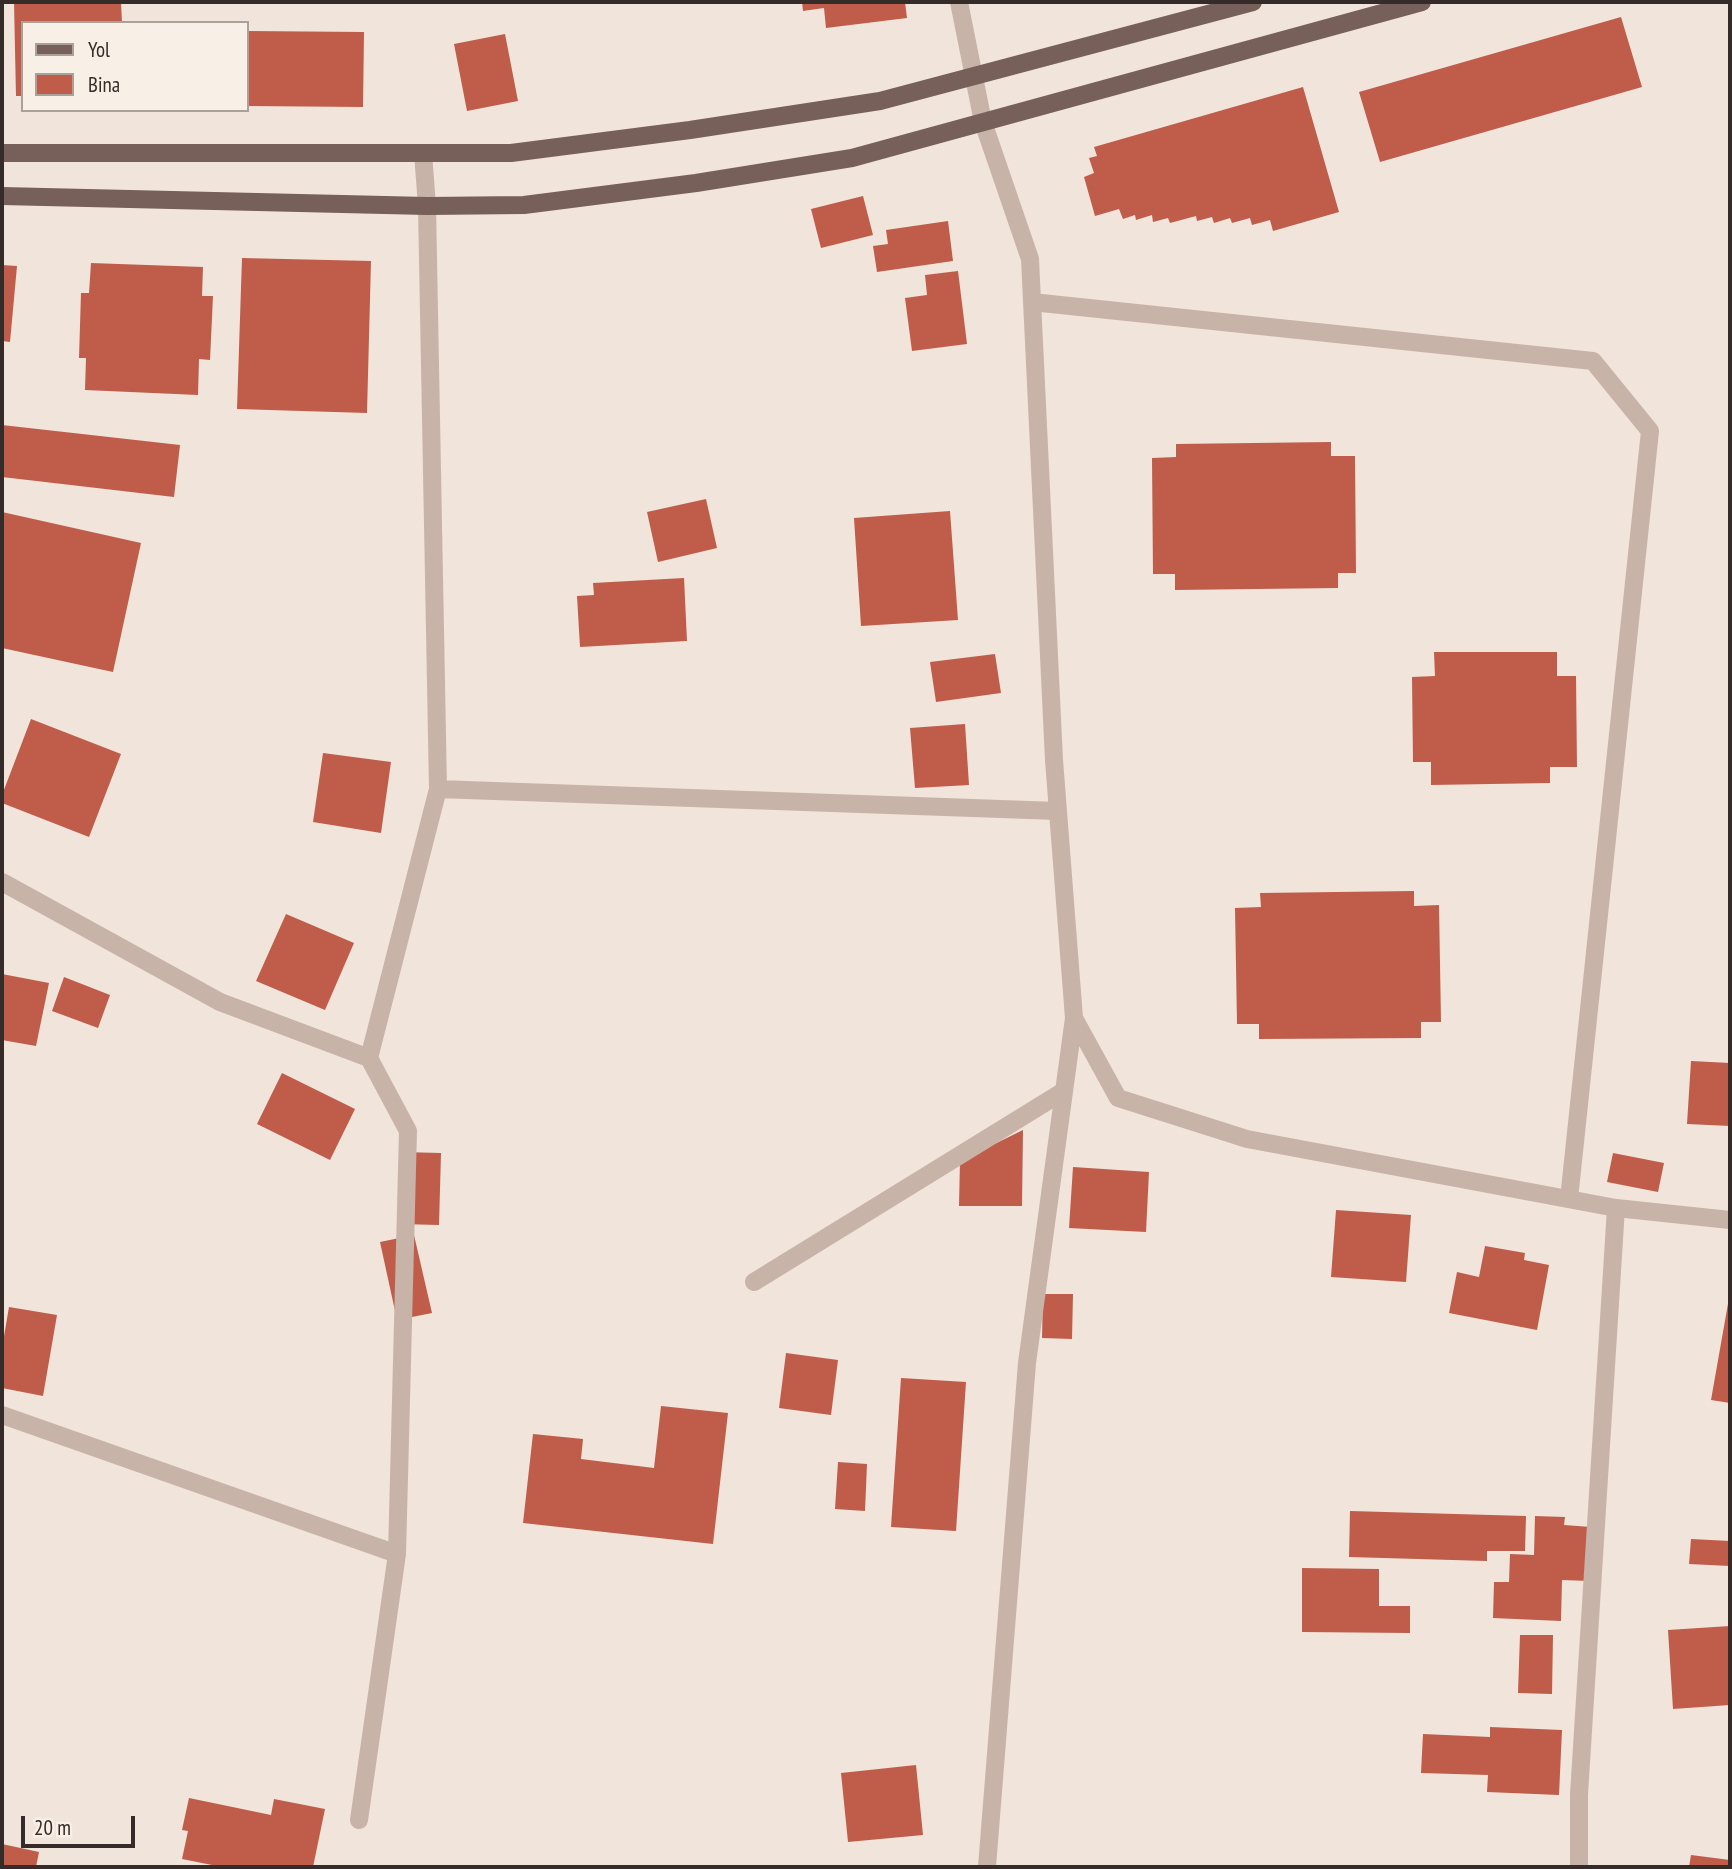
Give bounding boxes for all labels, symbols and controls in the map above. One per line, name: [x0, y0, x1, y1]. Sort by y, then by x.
legend: [21, 21, 248, 112]
text: Yol: [88, 36, 110, 63]
text: Bina: [88, 71, 120, 98]
scale bar: [24, 1802, 138, 1846]
text: 20 m: [34, 1814, 71, 1841]

